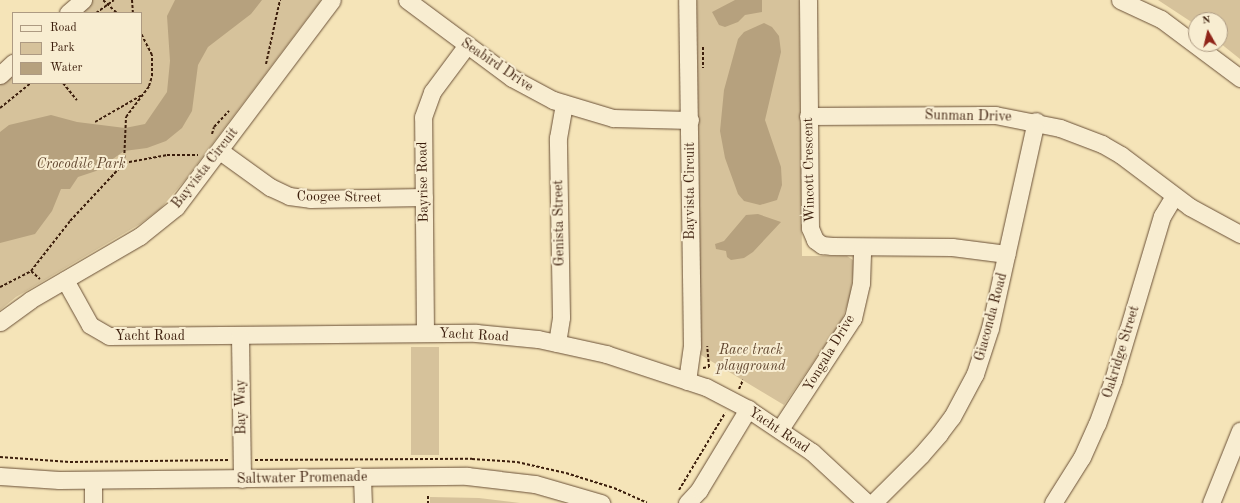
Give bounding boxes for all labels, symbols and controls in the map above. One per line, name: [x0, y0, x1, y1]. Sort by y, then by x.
legend: [12, 12, 142, 84]
north arrow: [1188, 12, 1228, 52]
text: N: [1201, 15, 1211, 27]
text: Road: [50, 22, 77, 34]
street label: Seabird Drive: [458, 35, 536, 95]
text: Park: [50, 42, 75, 54]
text: Water: [50, 62, 82, 74]
street label: Sunman Drive: [924, 107, 1012, 125]
street label: Wincott Crescent: [800, 117, 818, 223]
street label: Bayvista Circuit: [168, 124, 242, 212]
street label: Bayrise Road: [414, 141, 432, 223]
street label: Bayvista Circuit: [682, 142, 698, 240]
park label: Crocodile Park: [36, 156, 126, 172]
street label: Genista Street: [550, 179, 568, 267]
street label: Coogee Street: [296, 188, 382, 206]
street label: Giaconda Road: [971, 271, 1011, 363]
street label: Oakridge Street: [1099, 304, 1143, 400]
street label: Yongala Drive: [800, 312, 858, 394]
street label: Yacht Road: [439, 325, 509, 345]
street label: Yacht Road: [115, 328, 185, 344]
park label: Race track playground: [717, 342, 785, 374]
street label: Bay Way: [232, 379, 250, 435]
street label: Yacht Road: [745, 403, 813, 457]
street label: Saltwater Promenade: [237, 468, 367, 488]

